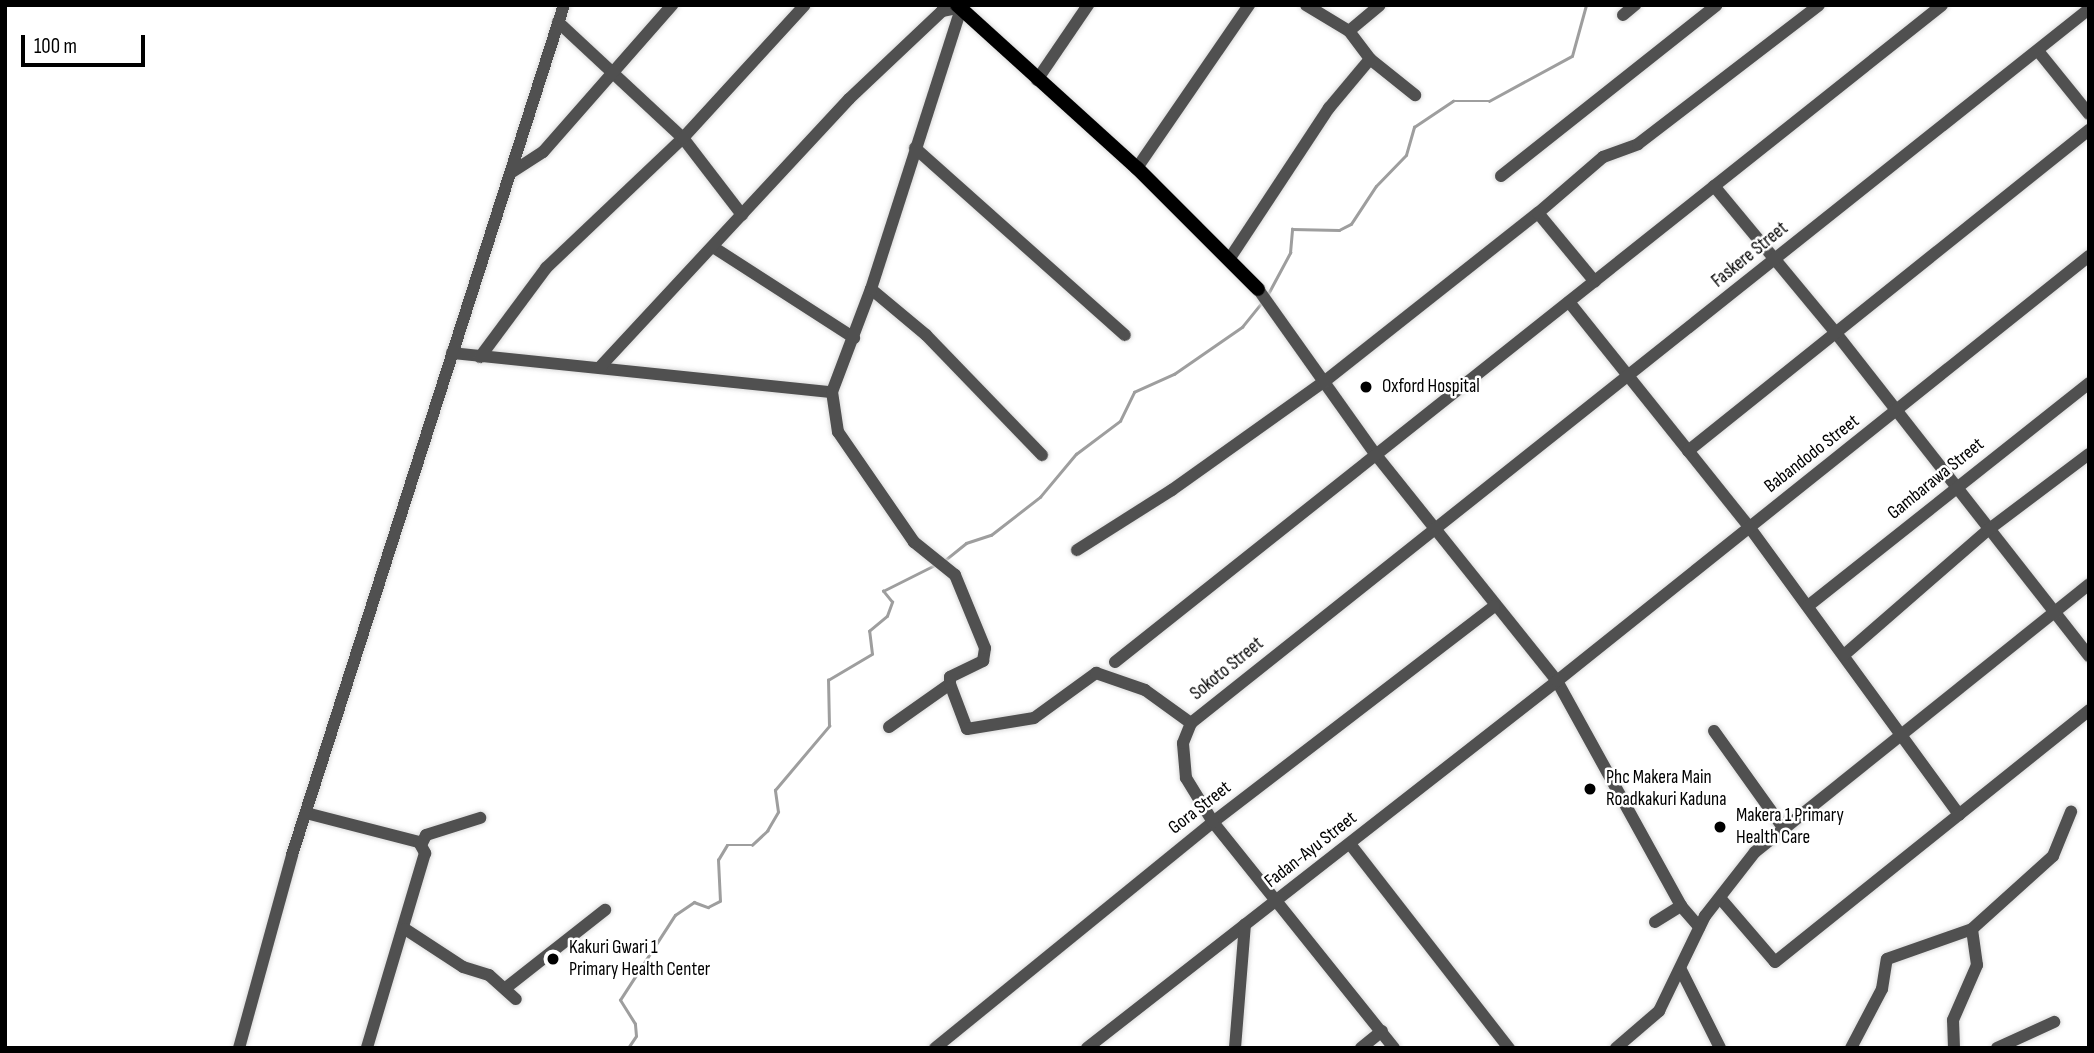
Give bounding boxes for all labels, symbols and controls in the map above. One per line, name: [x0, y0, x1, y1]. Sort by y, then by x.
scale bar: [24, 21, 149, 65]
text: 100 m: [34, 34, 77, 59]
street label: Faskere Street: [1707, 217, 1793, 293]
place label: Oxford Hospital: [1382, 376, 1480, 398]
marker: Oxford Hospital: [1356, 377, 1376, 397]
street label: Babandodo Street: [1760, 410, 1864, 498]
street label: Gambarawa Street: [1883, 433, 1989, 525]
street label: Sokoto Street: [1186, 633, 1268, 705]
place label: Phc Makera Main Roadkakuri Kaduna: [1606, 767, 1727, 811]
street label: Gora Street: [1164, 777, 1236, 839]
marker: Phc Makera Main Roadkakuri Kaduna: [1580, 779, 1600, 799]
place label: Makera 1 Primary Health Care: [1736, 805, 1844, 849]
street label: Fadan-Ayu Street: [1260, 807, 1362, 893]
marker: Makera 1 Primary Health Care: [1710, 817, 1730, 837]
place label: Kakuri Gwari 1 Primary Health Center: [569, 937, 710, 981]
marker: Kakuri Gwari 1 Primary Health Center: [543, 949, 563, 969]

